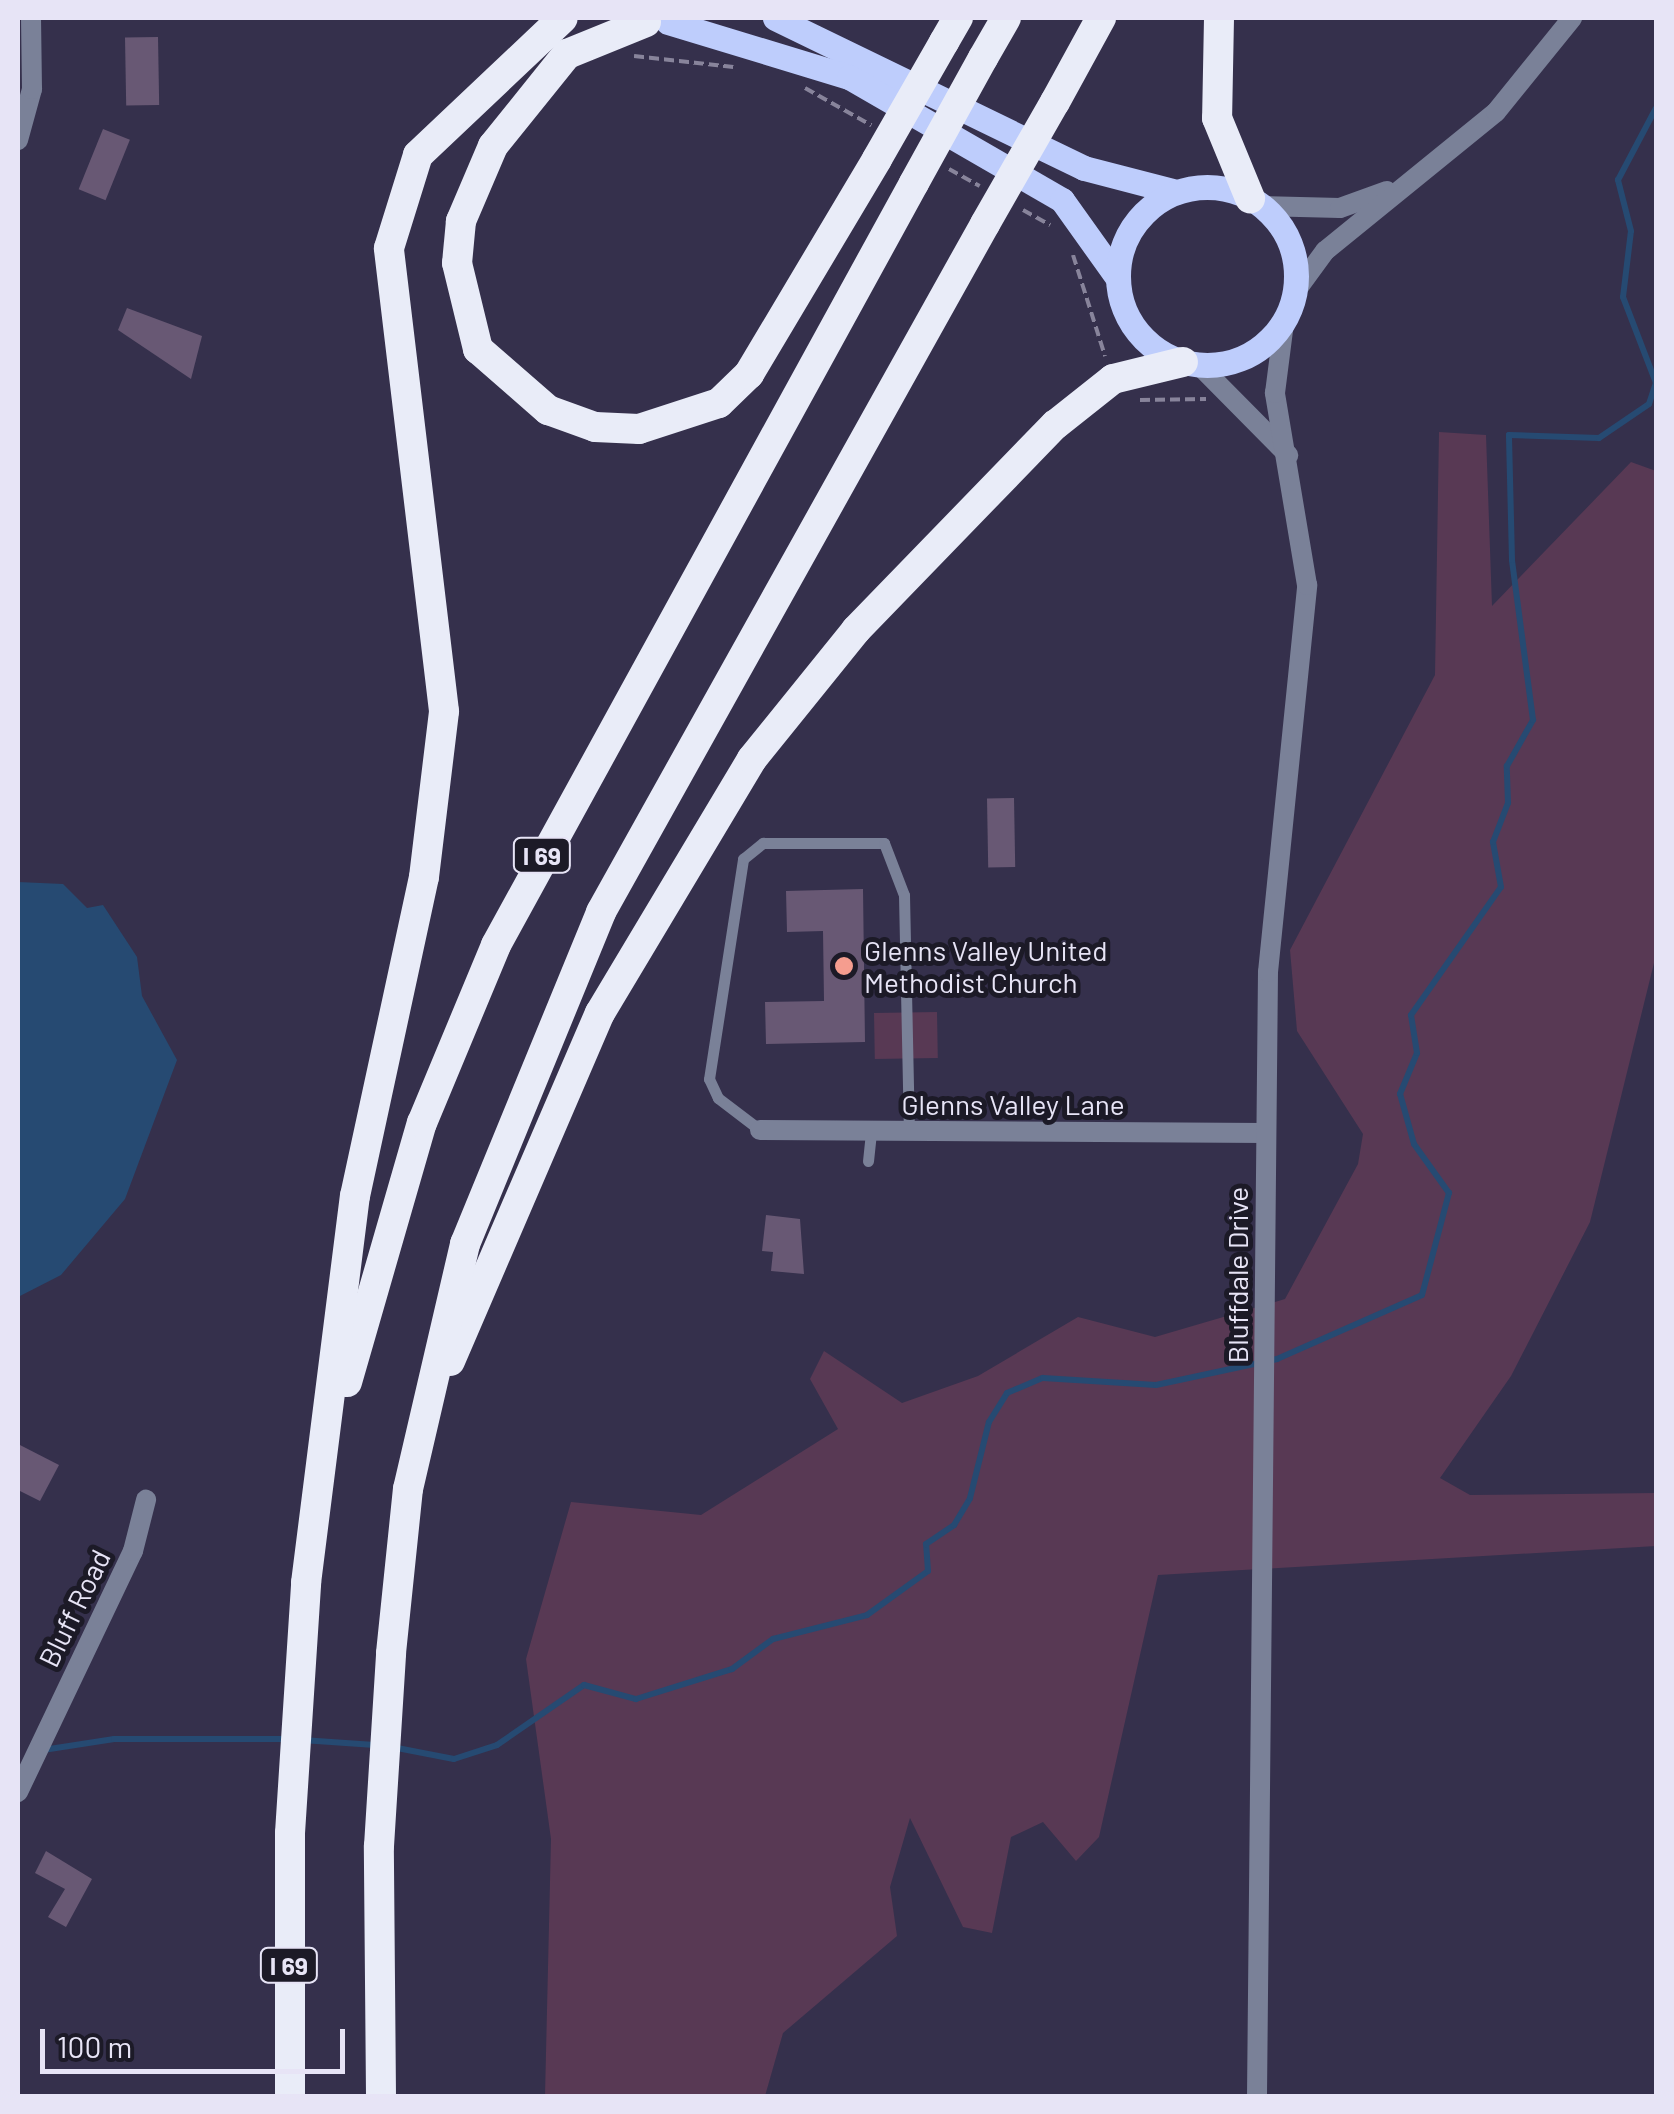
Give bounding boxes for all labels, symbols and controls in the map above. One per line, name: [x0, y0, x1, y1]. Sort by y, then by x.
road number: I 69: [512, 835, 572, 875]
place label: Glenns Valley United Methodist Church: [864, 933, 1108, 999]
marker: Glenns Valley United Methodist Church: [833, 955, 855, 977]
street label: Glenns Valley Lane: [901, 1087, 1125, 1121]
street label: Bluffdale Drive: [1220, 1187, 1254, 1363]
street label: Bluff Road: [31, 1544, 117, 1672]
road number: I 69: [259, 1945, 319, 1985]
scale bar: [45, 2009, 350, 2071]
text: 100 m: [57, 2028, 132, 2064]

